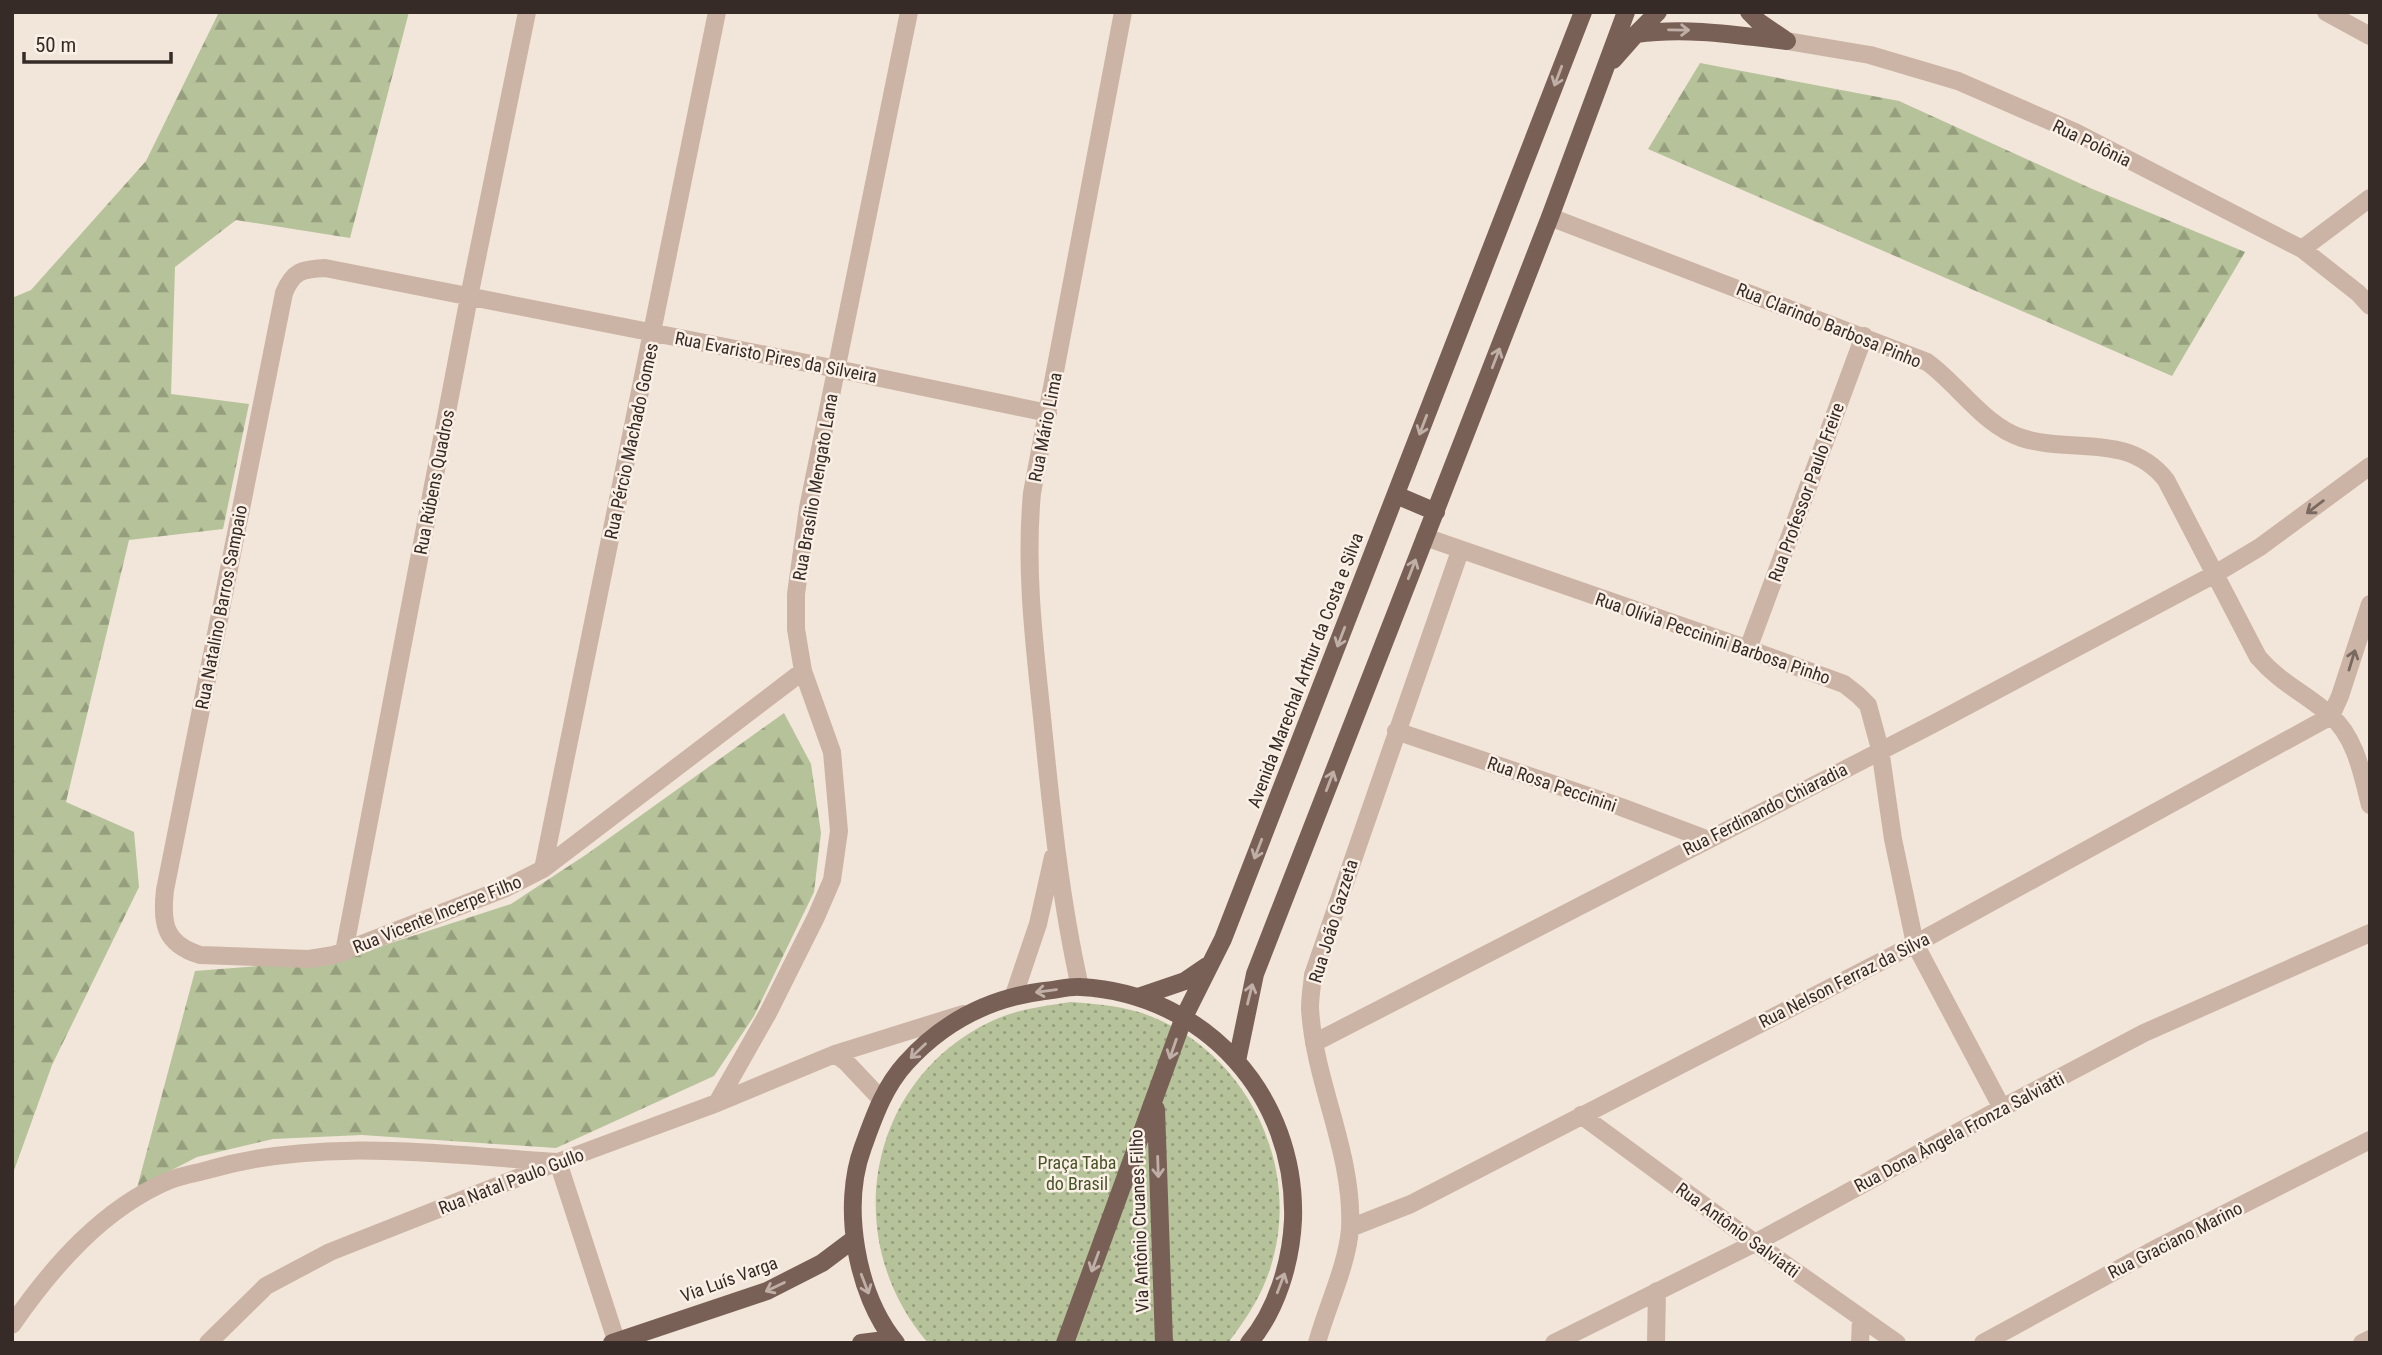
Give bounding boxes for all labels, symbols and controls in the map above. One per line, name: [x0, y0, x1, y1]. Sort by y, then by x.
scale bar: [24, 21, 172, 65]
one-way arrow: [1668, 23, 1691, 37]
text: 50 m: [35, 33, 76, 57]
one-way arrow: [1551, 64, 1563, 86]
street label: Rua Polônia: [2049, 115, 2135, 171]
street label: Rua Clarindo Barbosa Pinho: [1733, 278, 1925, 372]
street label: Rua Evaristo Pires da Silveira: [673, 327, 879, 387]
street label: Rua Pércio Machado Gomes: [600, 341, 662, 541]
one-way arrow: [1490, 347, 1503, 369]
street label: Rua Mário Lima: [1024, 371, 1066, 483]
street label: Rua Brasílio Mengato Lana: [788, 392, 842, 582]
street label: Rua Professor Paulo Freire: [1764, 400, 1848, 584]
street label: Rua Rúbens Quadros: [410, 408, 458, 556]
one-way arrow: [1416, 414, 1428, 436]
one-way arrow: [2306, 499, 2325, 514]
street label: Rua Natalino Barros Sampaio: [191, 503, 251, 711]
street label: Avenida Marechal Arthur da Costa e Silva: [1243, 530, 1367, 810]
one-way arrow: [1407, 559, 1420, 581]
street label: Rua Olívia Peccinini Barbosa Pinho: [1593, 588, 1833, 688]
one-way arrow: [1333, 626, 1346, 648]
one-way arrow: [2346, 650, 2359, 672]
street label: Rua Rosa Peccinini: [1485, 752, 1619, 816]
street label: Rua Ferdinando Chiaradia: [1679, 758, 1851, 860]
one-way arrow: [1325, 771, 1338, 793]
one-way arrow: [1250, 838, 1263, 860]
street label: Rua João Gazzeta: [1304, 857, 1362, 985]
street label: Rua Vicente Incerpe Filho: [350, 871, 524, 957]
street label: Rua Nelson Ferraz da Silva: [1755, 928, 1933, 1032]
one-way arrow: [1244, 983, 1257, 1006]
one-way arrow: [1036, 985, 1058, 998]
one-way arrow: [1166, 1037, 1178, 1059]
one-way arrow: [910, 1043, 927, 1060]
street label: Rua Dona Ângela Fronza Salviatti: [1851, 1068, 2067, 1196]
street label: Via Antônio Cruanes Filho: [1125, 1129, 1153, 1313]
street label: Rua Natal Paulo Gullo: [435, 1144, 587, 1218]
park label: Praça Taba do Brasil: [1038, 1152, 1116, 1194]
one-way arrow: [1151, 1155, 1165, 1178]
street label: Rua Antônio Salviatti: [1672, 1178, 1804, 1282]
street label: Rua Graciano Marino: [2104, 1197, 2246, 1283]
one-way arrow: [1088, 1251, 1100, 1273]
street label: Via Luís Varga: [678, 1252, 780, 1306]
one-way arrow: [860, 1272, 873, 1294]
one-way arrow: [1275, 1272, 1288, 1294]
one-way arrow: [765, 1280, 786, 1294]

